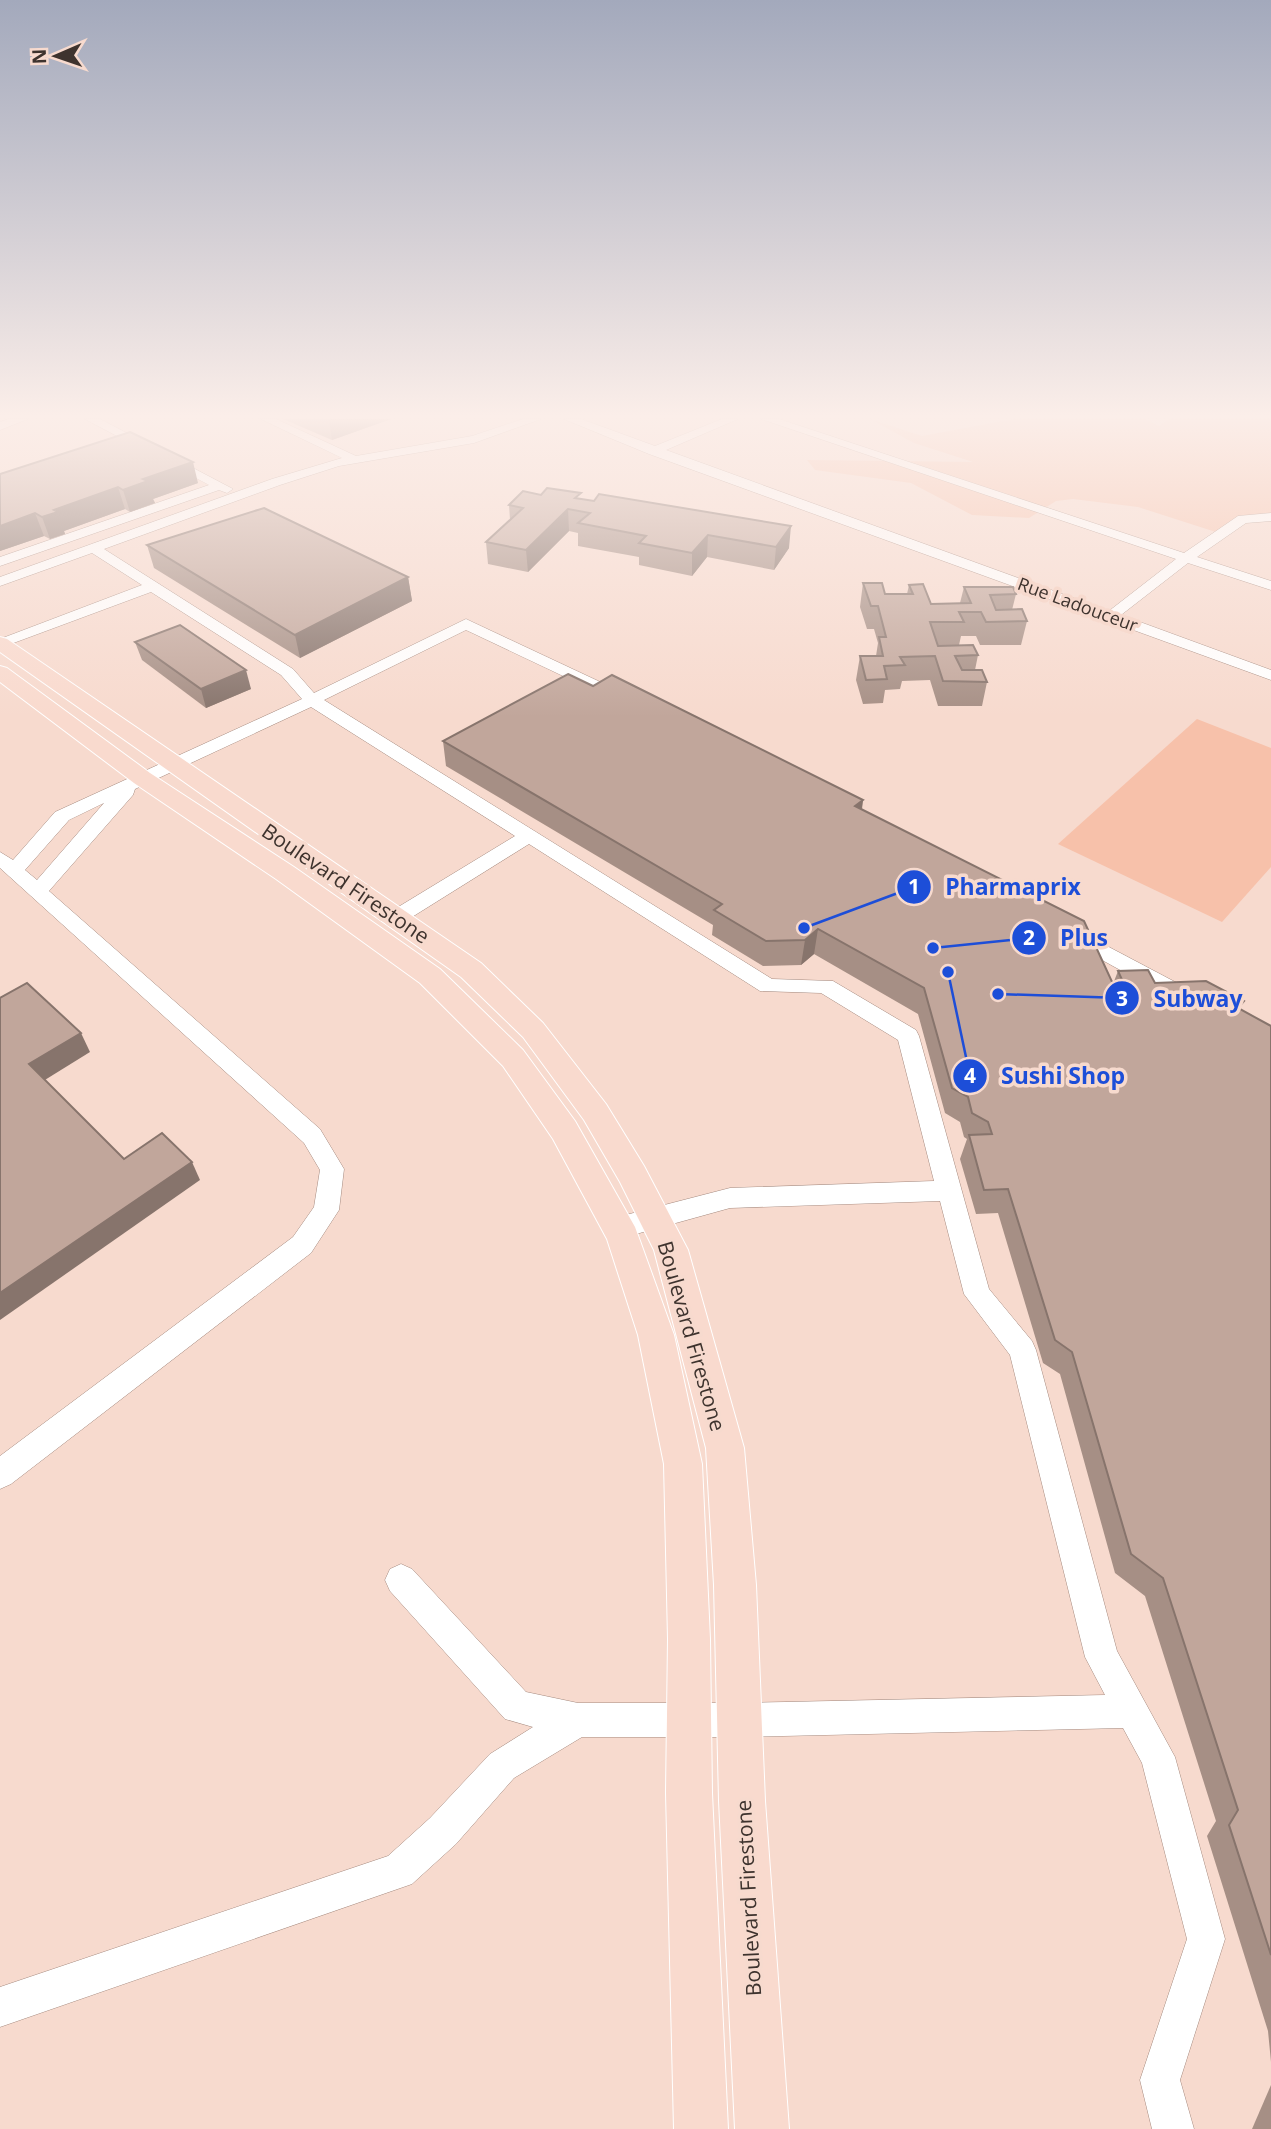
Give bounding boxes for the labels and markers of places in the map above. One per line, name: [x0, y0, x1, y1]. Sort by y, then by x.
callout: Pharmaprix: [896, 865, 1095, 909]
callout: Plus: [1011, 916, 1122, 960]
callout: Subway: [1105, 976, 1257, 1020]
callout: Sushi Shop: [952, 1054, 1139, 1098]

